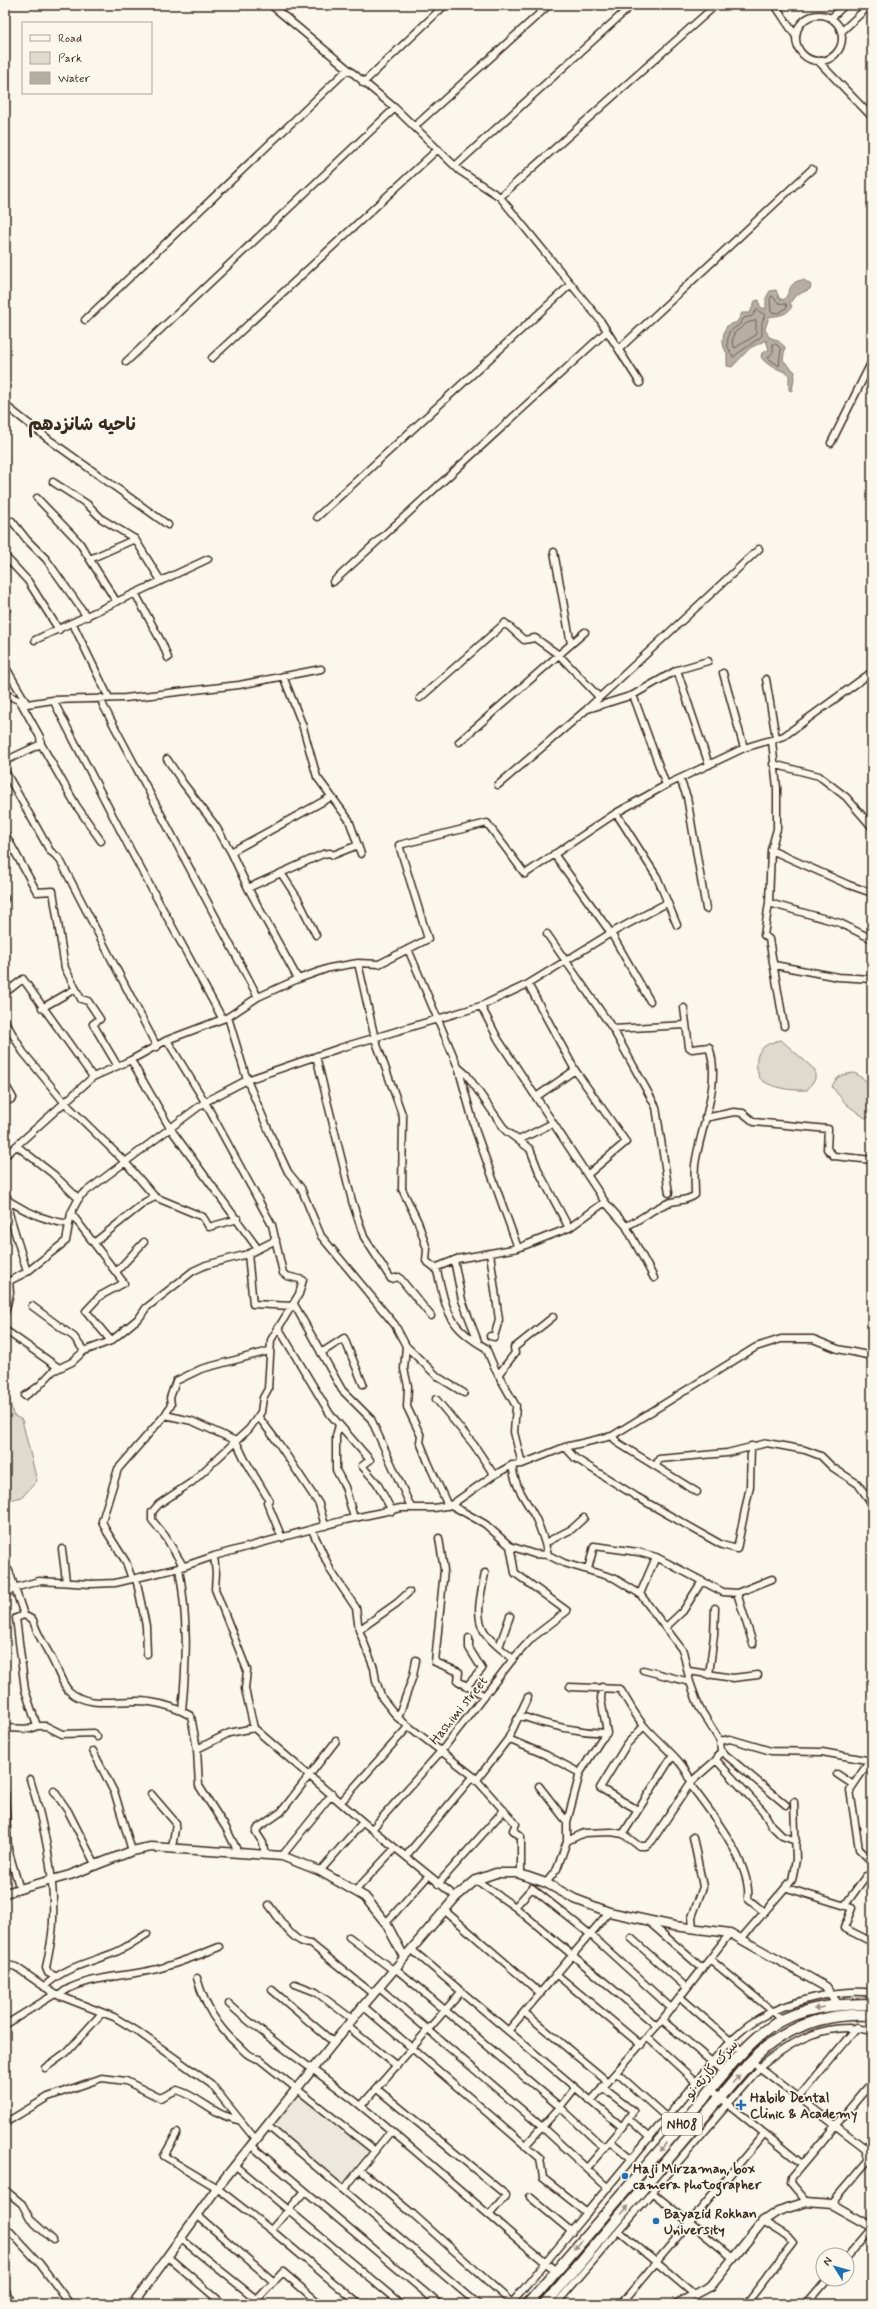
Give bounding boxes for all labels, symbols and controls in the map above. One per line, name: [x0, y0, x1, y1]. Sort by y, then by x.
legend: [22, 22, 152, 94]
text: Road: [58, 31, 82, 47]
text: Park: [58, 51, 82, 67]
text: Water: [58, 71, 90, 87]
district label: ناحیه شانزدهم: [28, 413, 136, 438]
street label: Hashimi street: [426, 1673, 492, 1749]
one-way arrow: [813, 2005, 825, 2011]
street label: سرک کارته نو: [680, 2036, 742, 2104]
one-way arrow: [731, 2074, 740, 2084]
place label: Habib Dental Clinic & Academy: [750, 2089, 858, 2123]
marker: Habib Dental Clinic & Academy: [735, 2099, 747, 2111]
road number: NH08: [662, 2113, 702, 2135]
one-way arrow: [658, 2142, 667, 2152]
place label: Haji Mirzaman, box camera photographer: [633, 2160, 762, 2197]
marker: Haji Mirzaman, box camera photographer: [620, 2171, 630, 2181]
one-way arrow: [620, 2205, 629, 2216]
place label: Bayazid Rokhan University: [664, 2205, 757, 2239]
marker: Bayazid Rokhan University: [651, 2216, 661, 2226]
one-way arrow: [573, 2240, 582, 2250]
north arrow: [815, 2247, 855, 2287]
text: N: [820, 2254, 836, 2269]

